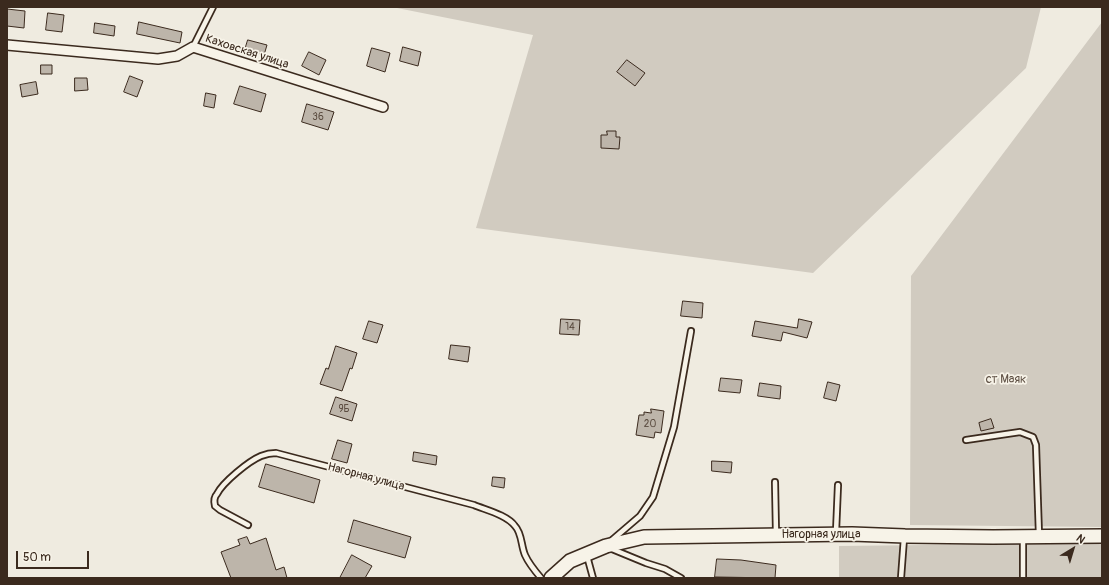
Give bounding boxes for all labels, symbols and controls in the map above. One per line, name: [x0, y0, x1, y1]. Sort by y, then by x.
street label: Каховская улица: [203, 32, 291, 72]
house number: 36: [312, 111, 324, 123]
house number: 14: [565, 321, 575, 333]
park label: ст Маяк: [986, 373, 1026, 387]
house number: 9Б: [338, 403, 350, 415]
house number: 20: [644, 418, 656, 430]
street label: Нагорная улица: [326, 460, 406, 494]
street label: Нагорная улица: [781, 528, 861, 542]
north arrow: [1053, 529, 1093, 569]
text: N: [1074, 532, 1088, 547]
scale bar: [18, 543, 91, 569]
text: 50 m: [23, 550, 51, 565]

